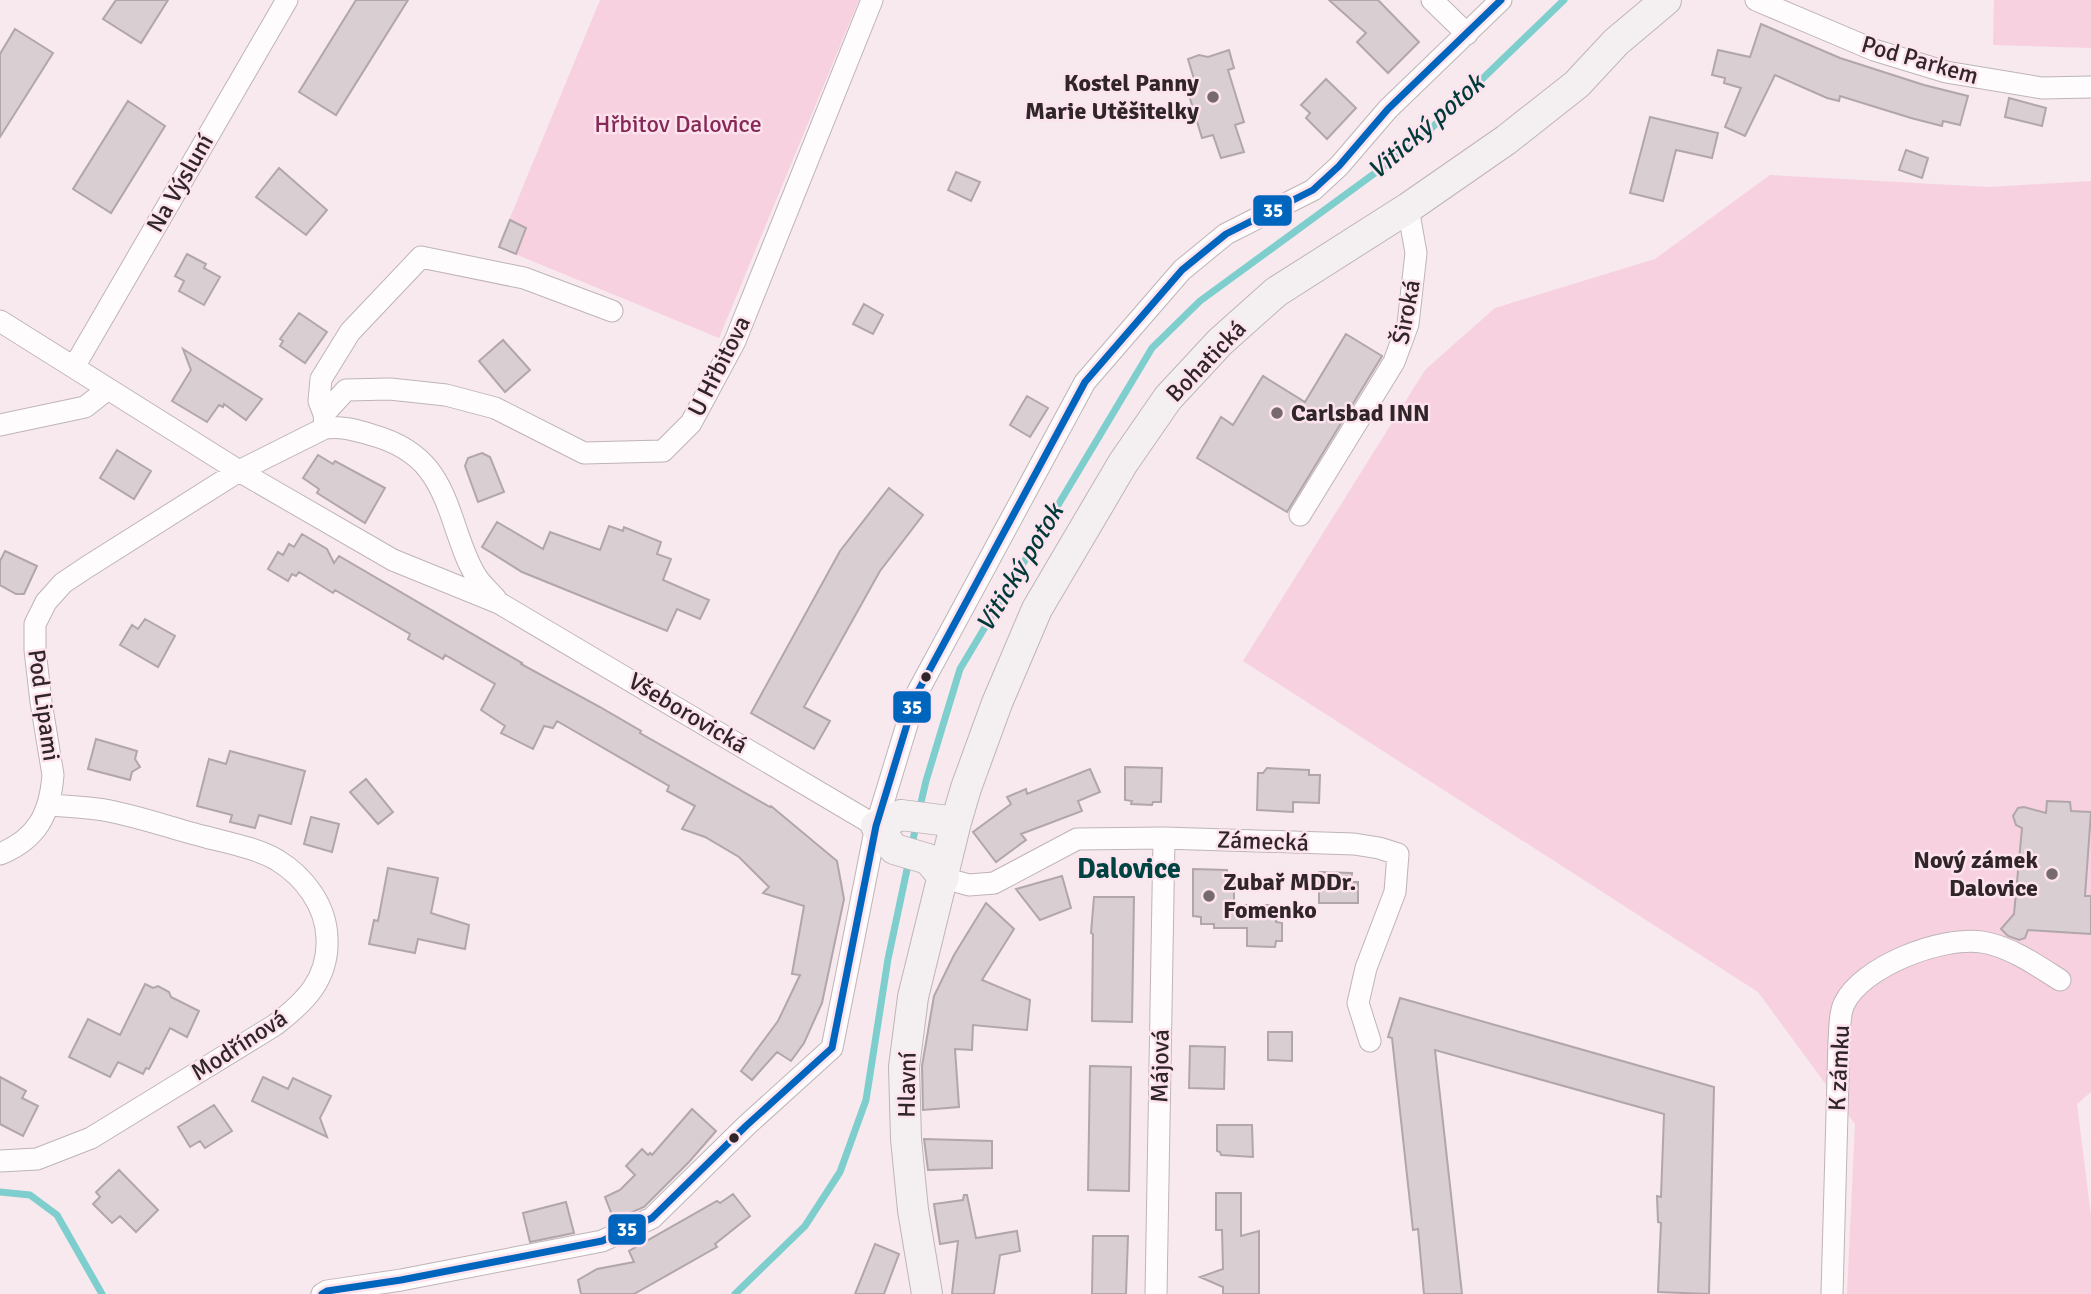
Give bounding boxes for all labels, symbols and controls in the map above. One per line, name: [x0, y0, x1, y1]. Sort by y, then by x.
street label: Pod Parkem: [1858, 29, 1982, 91]
water label: Vitický potok: [1361, 66, 1492, 186]
place label: Kostel Panny Marie Utěšitelky: [1025, 68, 1199, 126]
marker: Kostel Panny Marie Utěšitelky: [1205, 89, 1221, 105]
park label: Hřbitov Dalovice: [594, 109, 762, 139]
street label: Na Výsluní: [140, 128, 220, 237]
line badge: 35: [1252, 194, 1293, 227]
text: 35: [1263, 199, 1283, 223]
street label: Široká: [1385, 277, 1427, 347]
street label: U Hřbitova: [681, 311, 757, 421]
street label: Bohatická: [1160, 314, 1252, 408]
place label: Carlsbad INN: [1291, 398, 1430, 428]
marker: Carlsbad INN: [1269, 405, 1285, 421]
water label: Vitický potok: [969, 496, 1072, 638]
street label: Pod Lipami: [21, 647, 67, 763]
street label: Všeborovická: [623, 666, 753, 760]
unlabelled marker: [919, 670, 933, 684]
line badge: 35: [892, 690, 932, 724]
text: 35: [902, 696, 922, 720]
street label: Zámecká: [1217, 824, 1309, 858]
place label: Nový zámek Dalovice: [1913, 845, 2038, 903]
district label: Dalovice: [1077, 852, 1181, 886]
marker: Nový zámek Dalovice: [2044, 866, 2060, 882]
place label: Zubař MDDr. Fomenko: [1223, 867, 1356, 925]
marker: Zubař MDDr. Fomenko: [1201, 888, 1217, 904]
street label: Modřínová: [185, 1003, 293, 1087]
street label: K zámku: [1822, 1024, 1856, 1112]
street label: Májová: [1144, 1029, 1176, 1103]
street label: Hlavní: [891, 1051, 923, 1118]
unlabelled marker: [727, 1131, 741, 1145]
line badge: 35: [607, 1213, 647, 1246]
text: 35: [617, 1218, 637, 1242]

